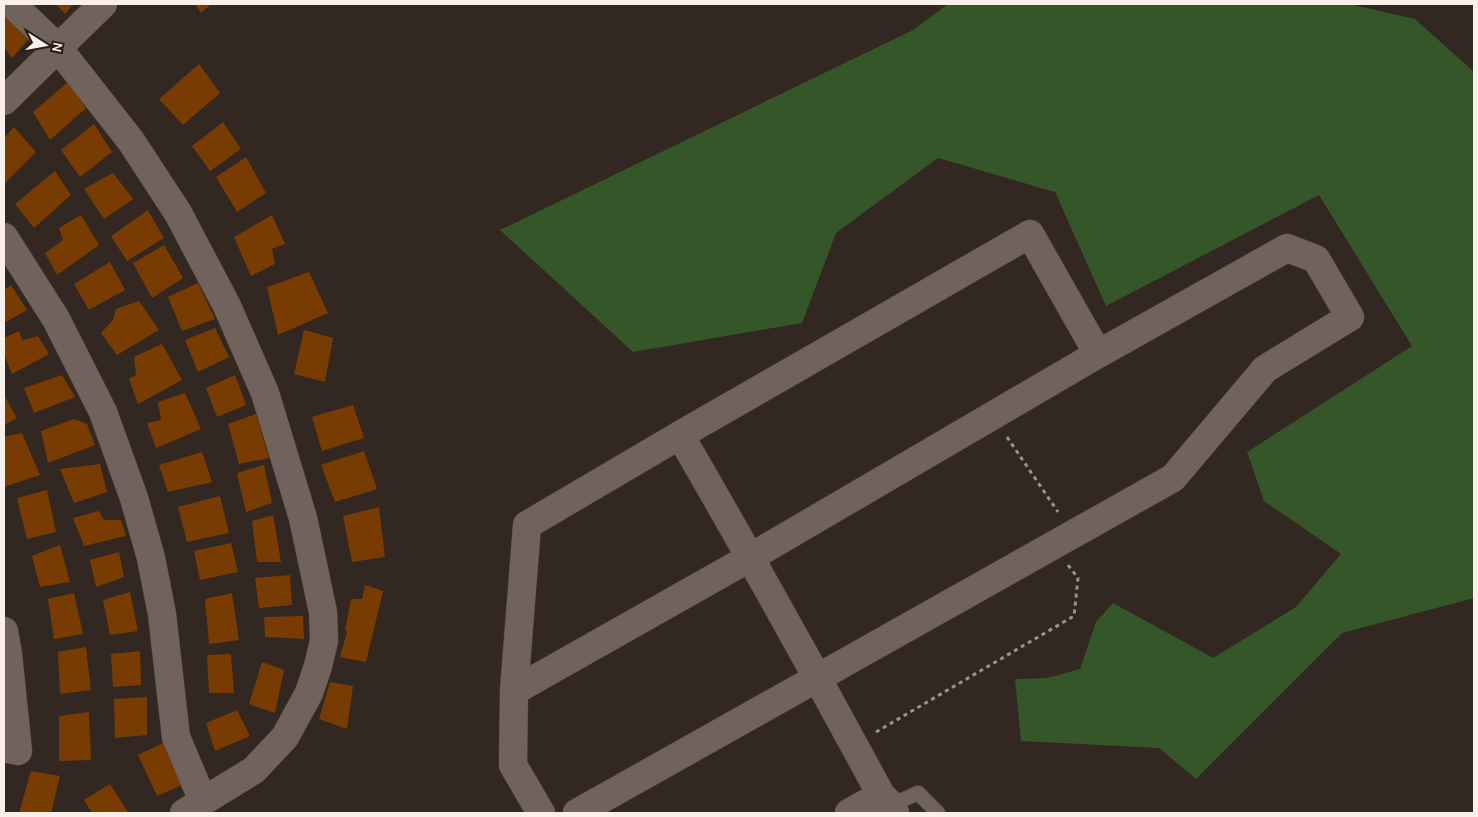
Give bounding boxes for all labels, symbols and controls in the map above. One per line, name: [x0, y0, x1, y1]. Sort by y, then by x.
north arrow: [20, 20, 70, 70]
text: N: [48, 41, 67, 54]

